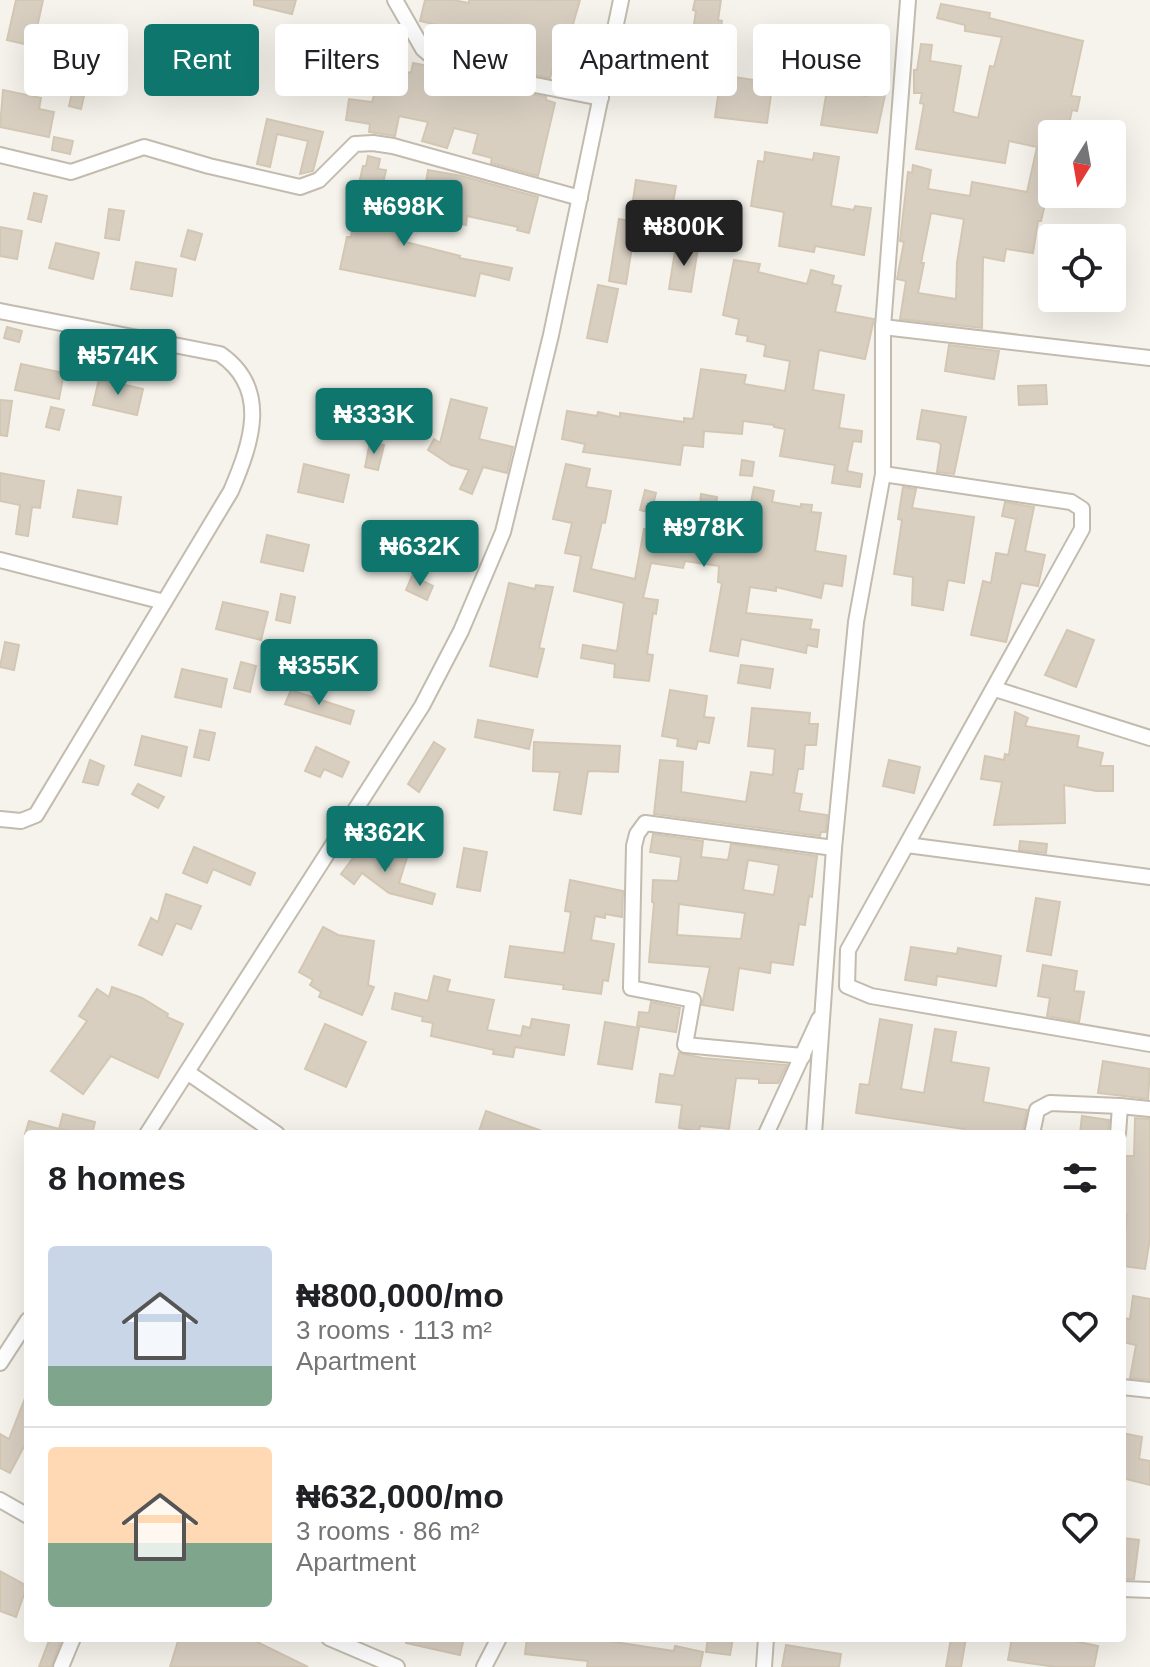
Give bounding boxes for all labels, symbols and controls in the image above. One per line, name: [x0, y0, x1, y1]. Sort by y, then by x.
chip: Buy: [24, 24, 128, 96]
chip: Rent: [144, 24, 259, 96]
chip: Filters: [275, 24, 408, 96]
chip: New: [424, 24, 536, 96]
chip: Apartment: [552, 24, 737, 96]
chip: House: [753, 24, 890, 96]
north arrow: [1038, 120, 1126, 208]
map controls: [1038, 120, 1126, 312]
pin: ₦698K: [348, 180, 460, 248]
text: ₦698K: [364, 191, 444, 221]
pin: ₦800K: [628, 200, 740, 268]
text: ₦800K: [644, 211, 724, 241]
button: locate: [1038, 224, 1126, 312]
pin: ₦574K: [62, 329, 174, 397]
text: ₦574K: [78, 340, 158, 370]
pin: ₦333K: [318, 388, 430, 456]
text: ₦333K: [334, 399, 414, 429]
pin: ₦978K: [648, 501, 760, 569]
text: ₦978K: [664, 512, 744, 542]
pin: ₦632K: [364, 520, 476, 588]
text: ₦632K: [380, 531, 460, 561]
pin: ₦355K: [263, 639, 375, 707]
text: ₦355K: [279, 650, 359, 680]
pin: ₦362K: [329, 806, 441, 874]
text: ₦362K: [345, 817, 425, 847]
icon: filters: [1058, 1156, 1102, 1200]
text: 8 homes: [48, 1159, 186, 1197]
text: ₦800,000/mo: [296, 1276, 504, 1314]
icon: home: [112, 1278, 208, 1374]
icon: heart: [1058, 1304, 1102, 1348]
text: 3 rooms · 113 m²: [296, 1315, 492, 1345]
text: Apartment: [296, 1346, 416, 1376]
text: ₦632,000/mo: [296, 1477, 504, 1515]
icon: home: [112, 1479, 208, 1575]
icon: heart: [1058, 1505, 1102, 1549]
text: 3 rooms · 86 m²: [296, 1516, 480, 1546]
text: Apartment: [296, 1547, 416, 1577]

